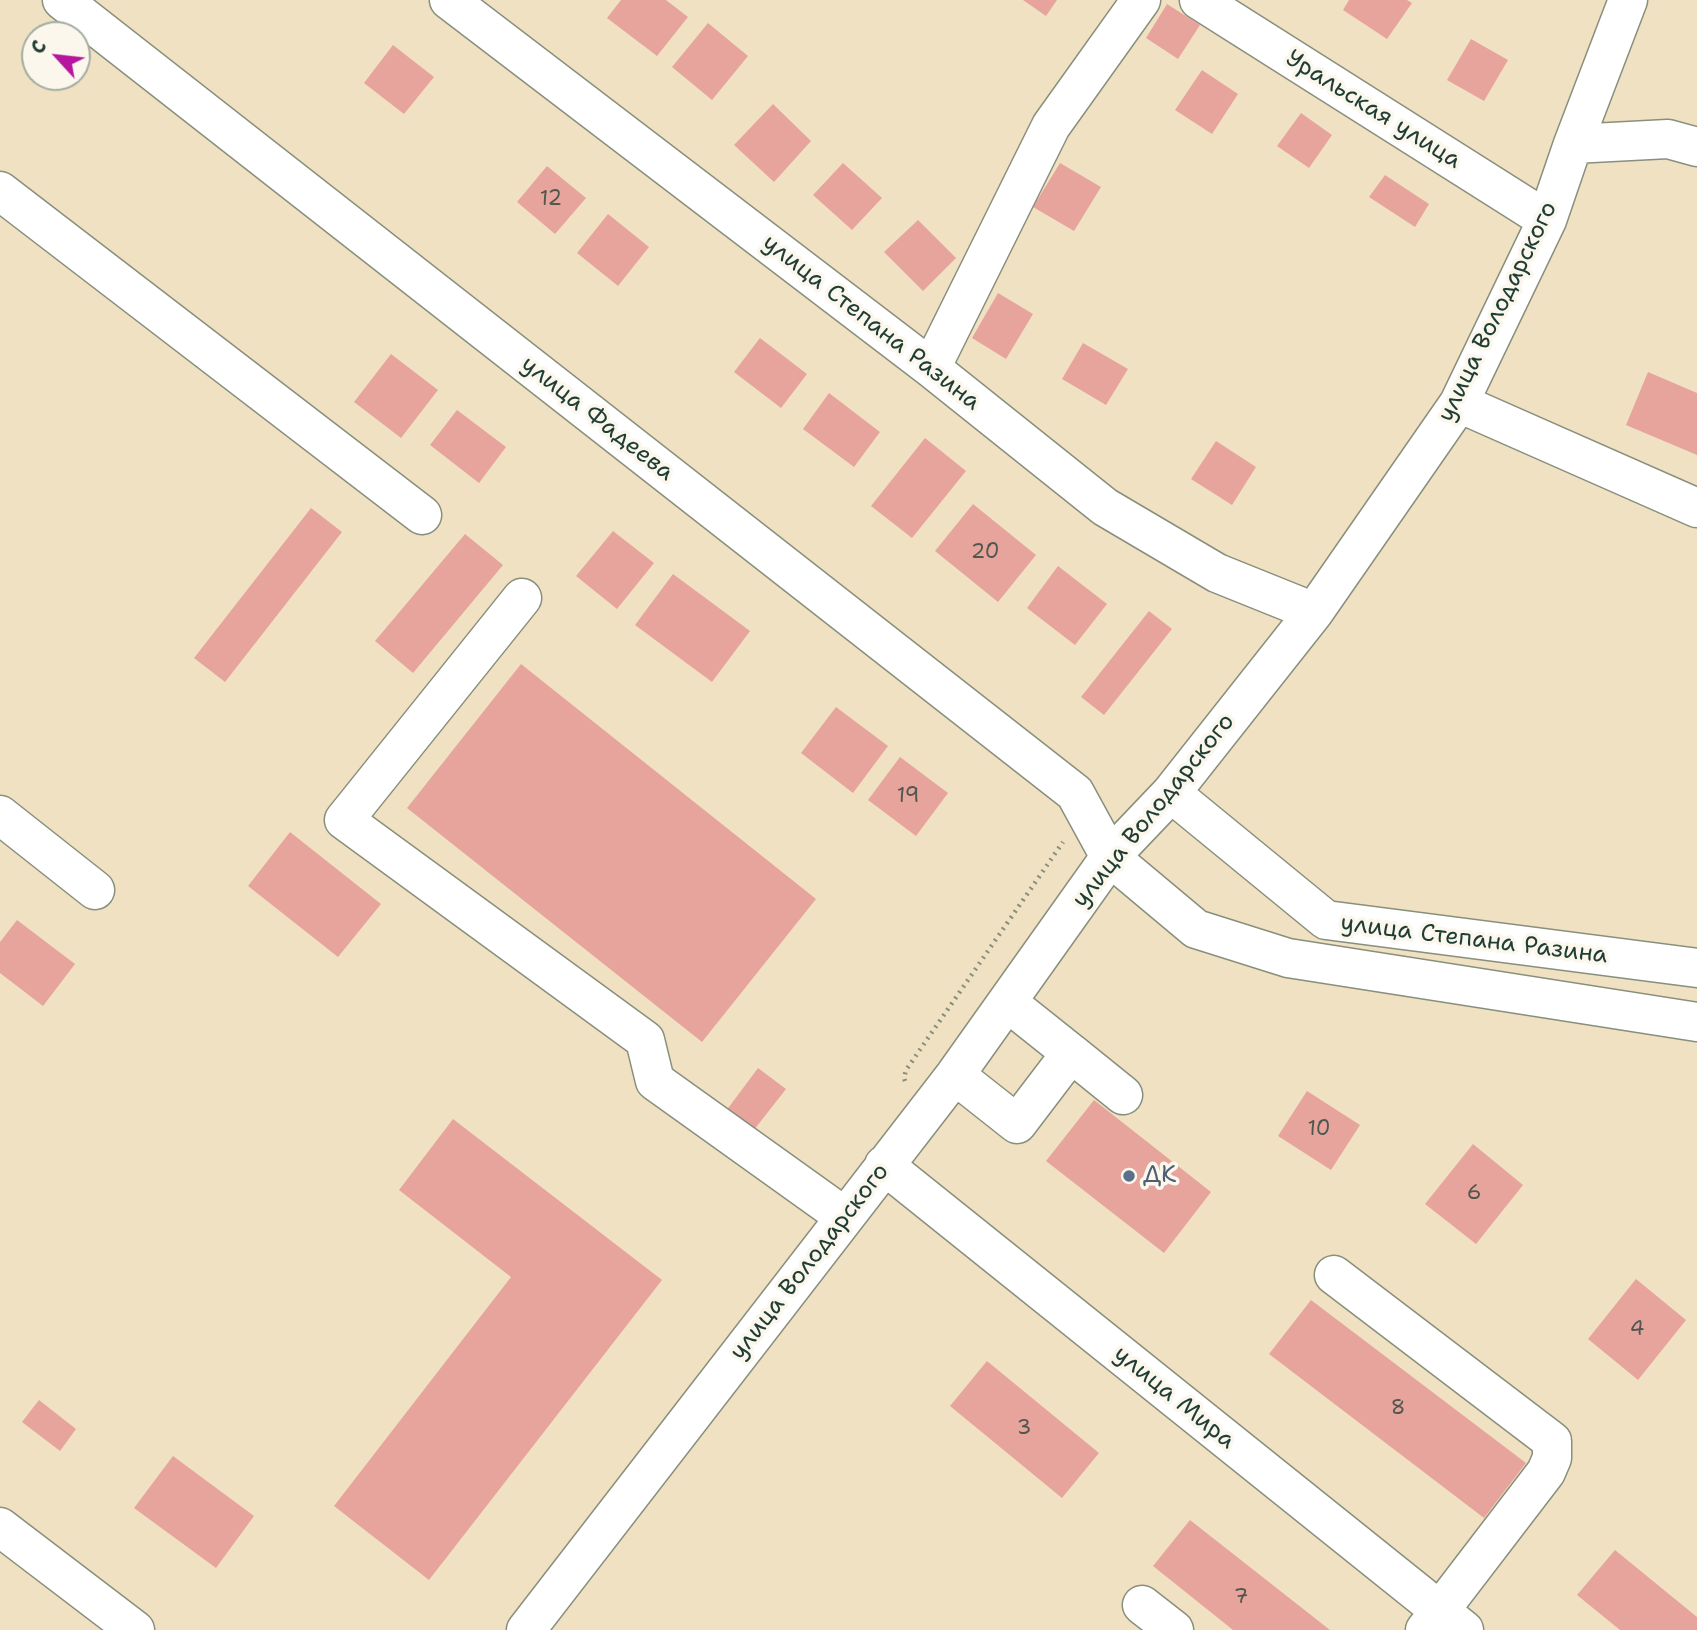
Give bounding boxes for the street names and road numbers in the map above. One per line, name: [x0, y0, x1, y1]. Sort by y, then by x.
street label: Уральская улица: [1280, 44, 1466, 176]
street label: улица Володарского: [1432, 197, 1564, 427]
street label: улица Степана Разина: [756, 229, 986, 417]
street label: улица Фадеева: [515, 350, 679, 488]
street label: улица Володарского: [1067, 708, 1241, 914]
street label: улица Степана Разина: [1339, 909, 1609, 971]
street label: улица Володарского: [724, 1158, 896, 1366]
street label: улица Мира: [1107, 1340, 1241, 1456]

